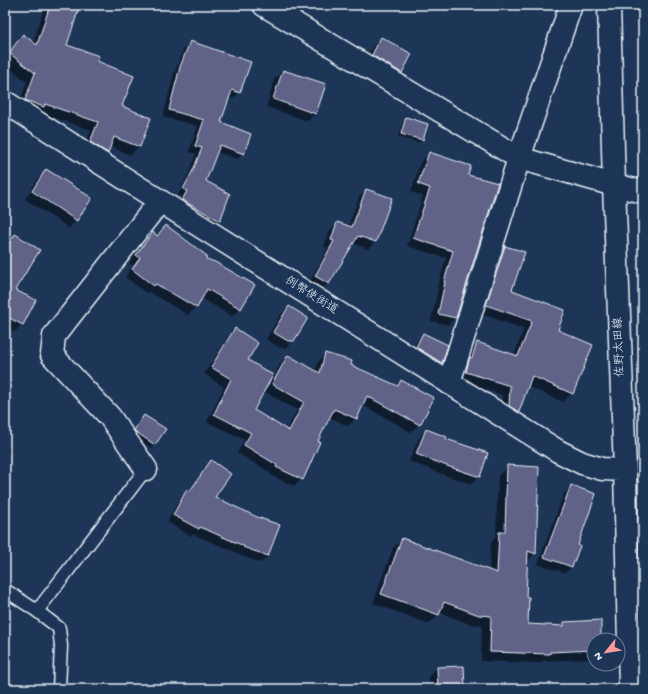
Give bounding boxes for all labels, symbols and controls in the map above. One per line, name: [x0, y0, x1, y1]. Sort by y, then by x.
street label: 例幣使街道: [282, 273, 341, 318]
street label: 佐野太田線: [611, 317, 628, 377]
north arrow: [586, 632, 626, 672]
text: N: [592, 650, 606, 662]

